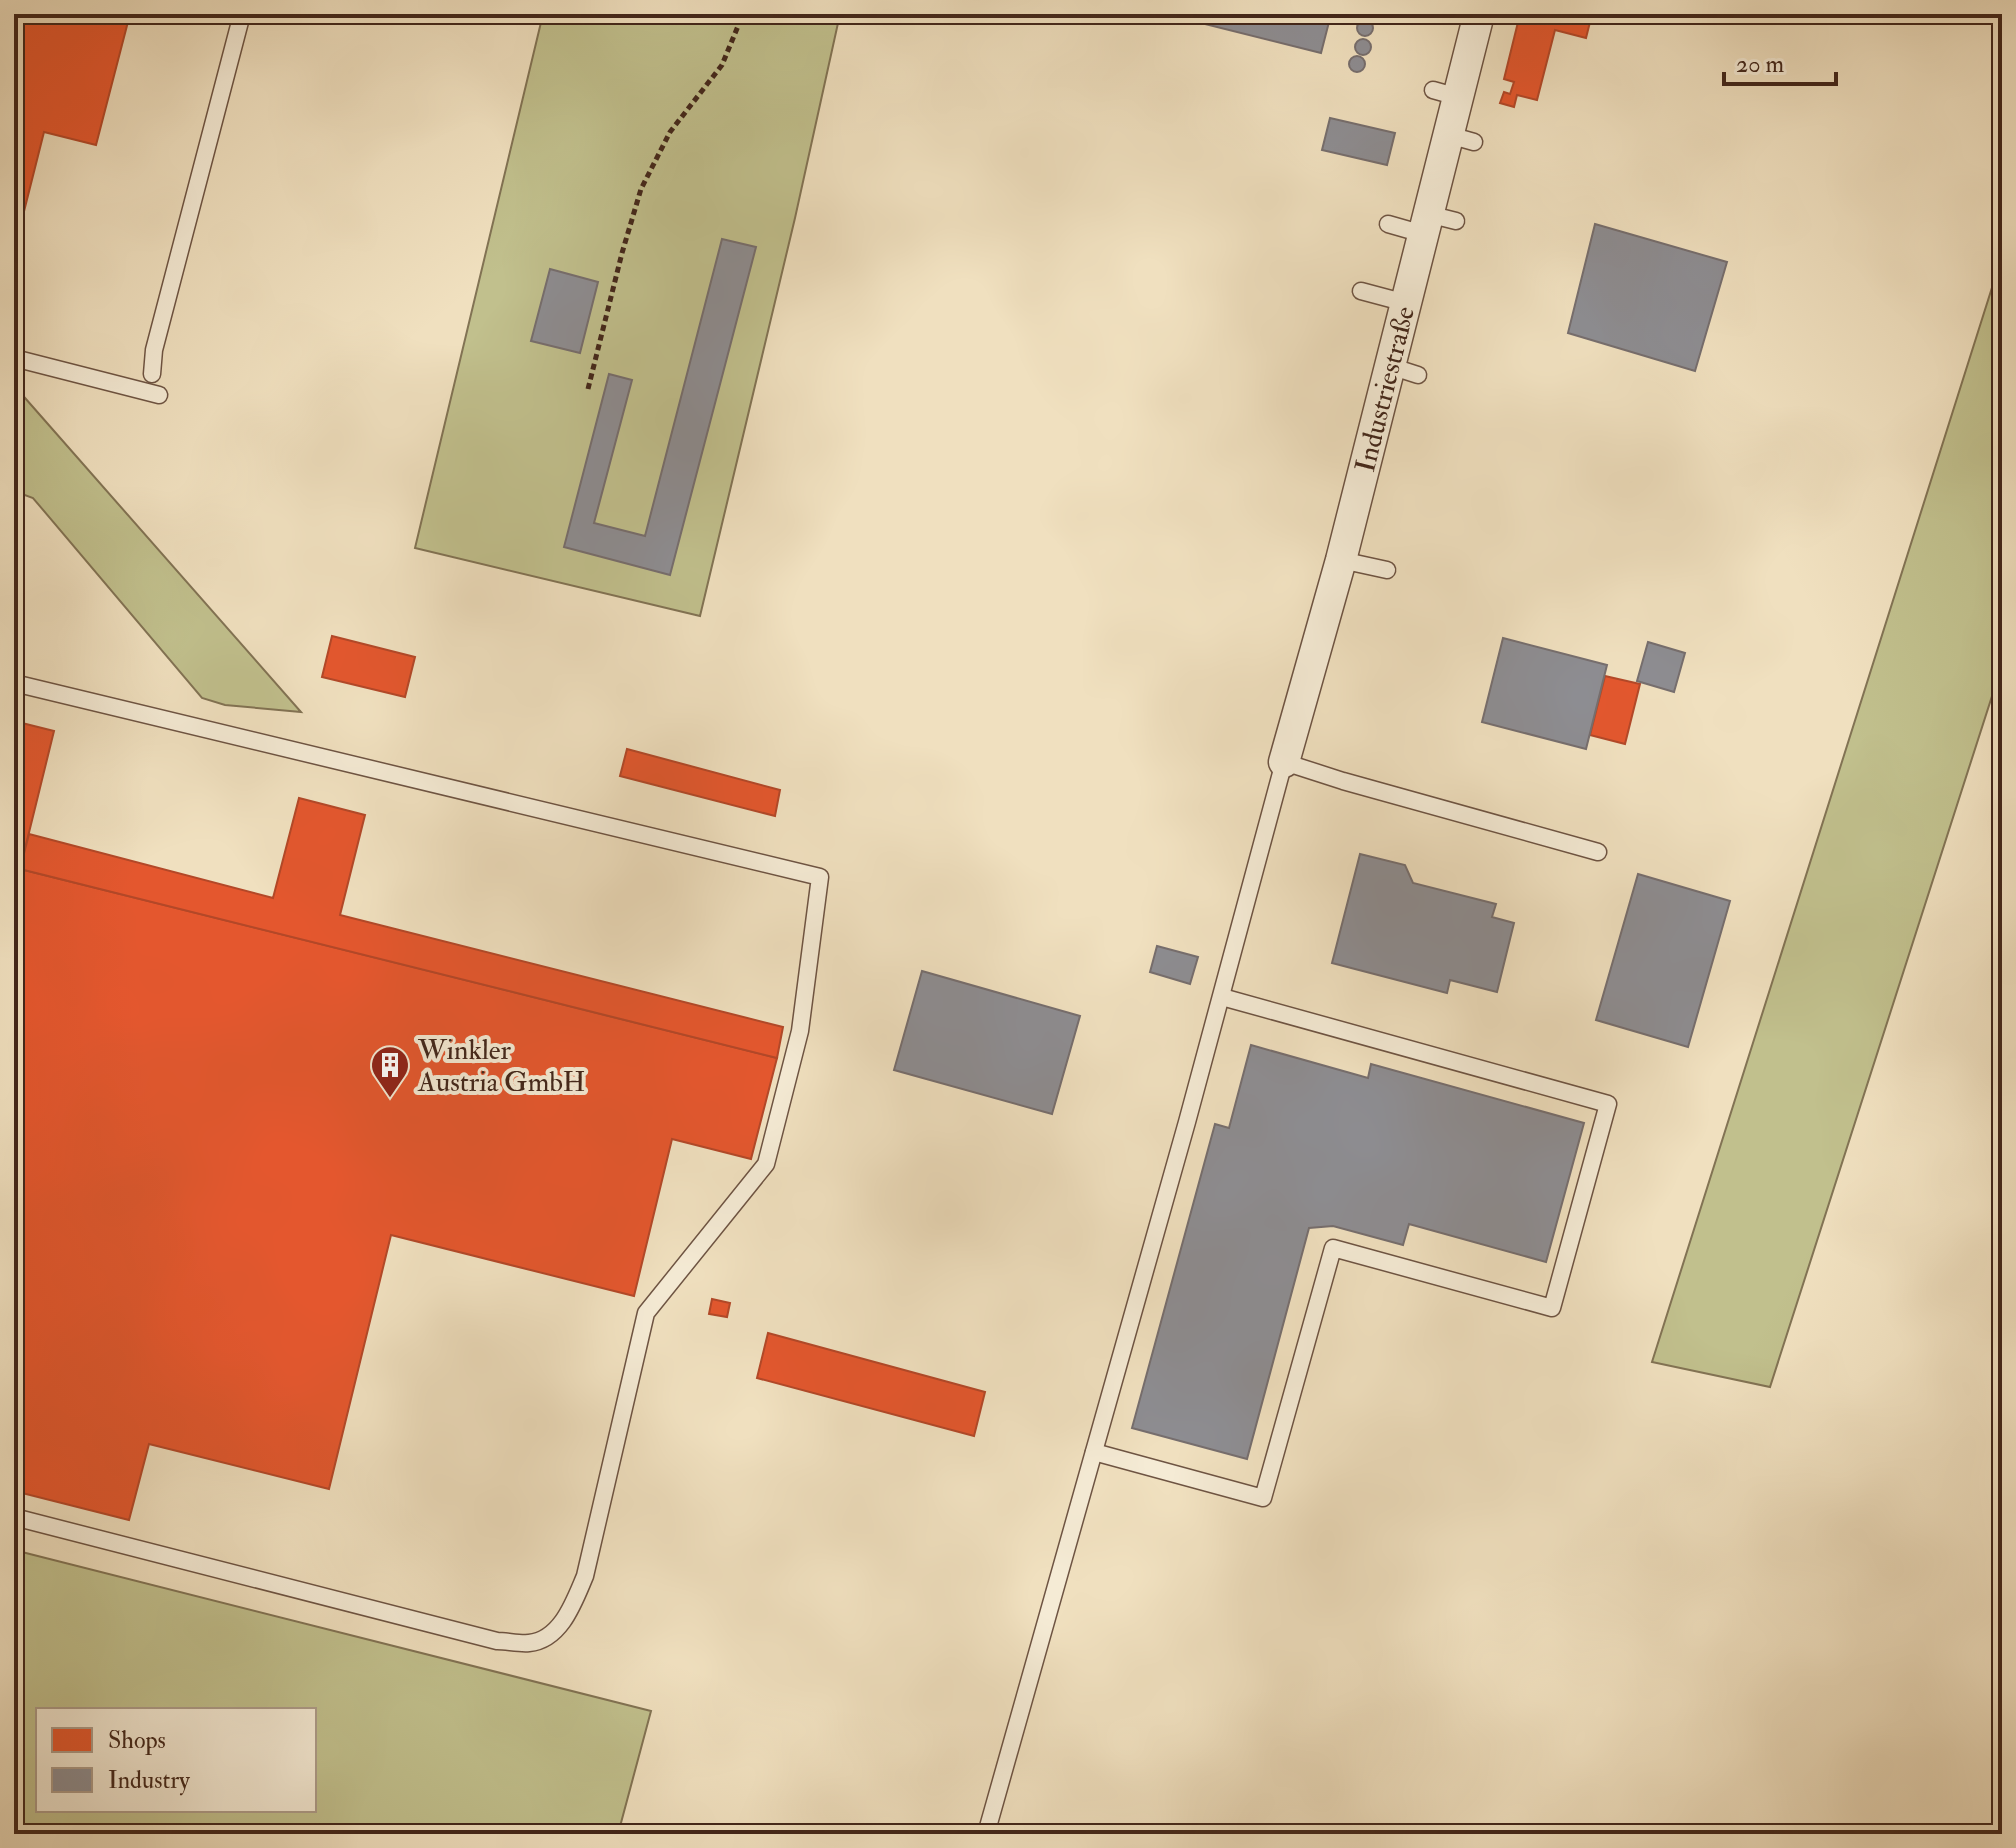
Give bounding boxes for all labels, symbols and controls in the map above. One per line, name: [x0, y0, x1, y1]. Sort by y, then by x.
scale bar: [1724, 36, 1836, 86]
text: 20 m: [1736, 49, 1785, 80]
street label: Industriestraße: [1348, 303, 1423, 476]
place label: Winkler Austria GmbH: [417, 1033, 585, 1100]
building icon: Winkler Austria GmbH: [369, 1044, 411, 1099]
legend: [36, 1708, 316, 1812]
text: Shops: [108, 1725, 166, 1756]
text: Industry: [108, 1765, 190, 1796]

